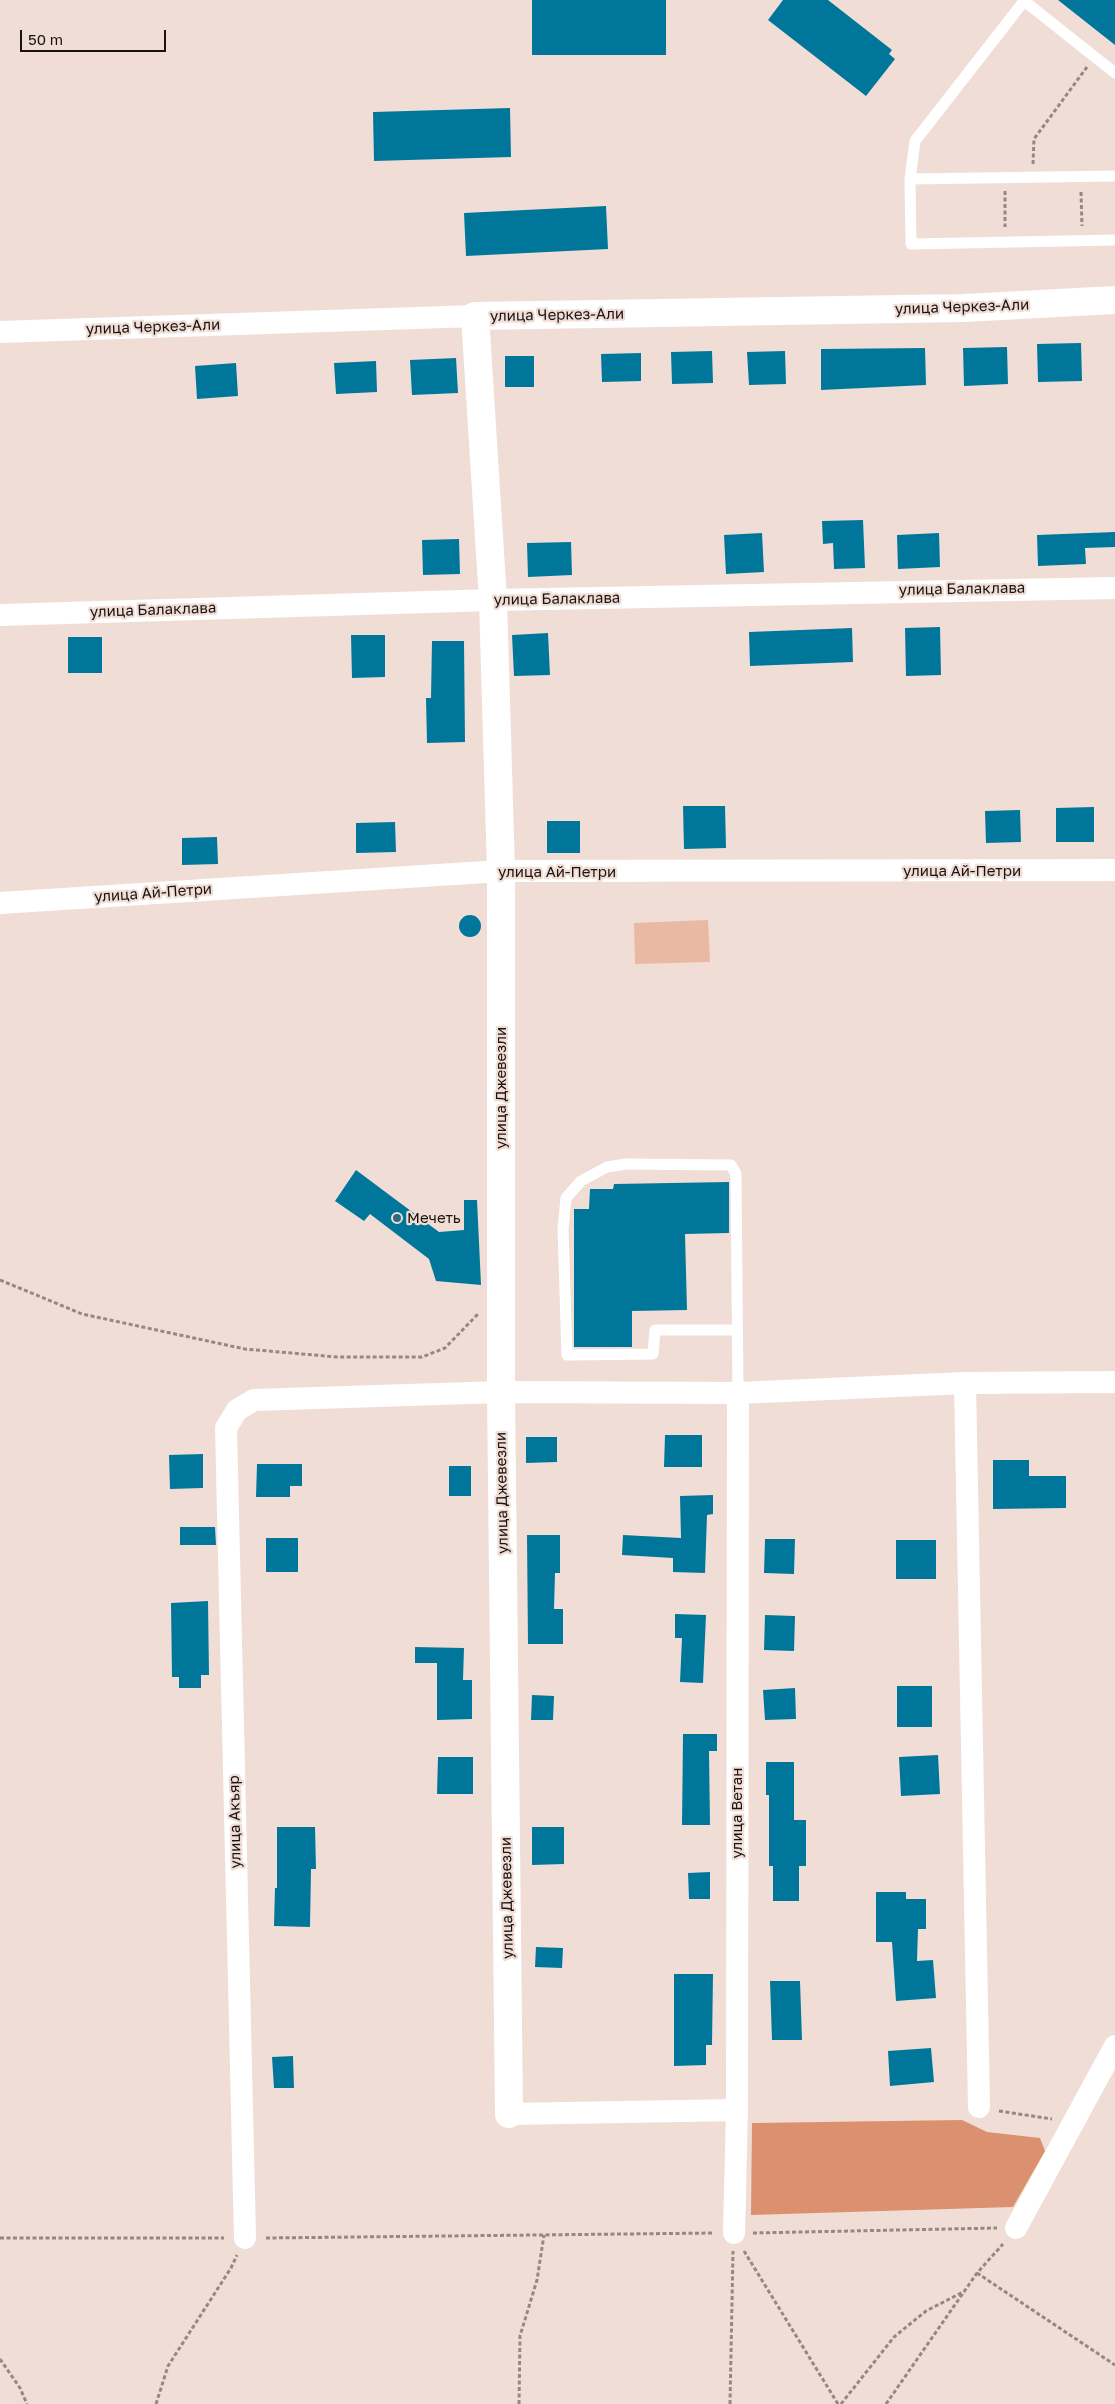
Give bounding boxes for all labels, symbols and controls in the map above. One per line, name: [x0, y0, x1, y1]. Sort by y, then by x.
scale bar: [22, 20, 169, 52]
text: 50 m: [28, 30, 63, 48]
street label: улица Черкез-Али: [895, 296, 1029, 318]
street label: улица Черкез-Али: [490, 305, 624, 325]
street label: улица Черкез-Али: [86, 316, 220, 338]
street label: улица Балаклава: [899, 579, 1025, 599]
street label: улица Балаклава: [494, 589, 620, 609]
street label: улица Балаклава: [89, 599, 217, 621]
street label: улица Ай-Петри: [903, 862, 1021, 880]
street label: улица Ай-Петри: [498, 863, 616, 881]
street label: улица Ай-Петри: [93, 880, 213, 906]
street label: улица Джевезли: [492, 1027, 510, 1149]
place label: Мечеть: [407, 1209, 461, 1227]
marker: Мечеть: [391, 1212, 403, 1224]
street label: улица Джевезли: [492, 1432, 512, 1554]
street label: улица Ветан: [728, 1768, 746, 1858]
street label: улица Акъяр: [225, 1775, 245, 1869]
street label: улица Джевезли: [497, 1837, 517, 1959]

